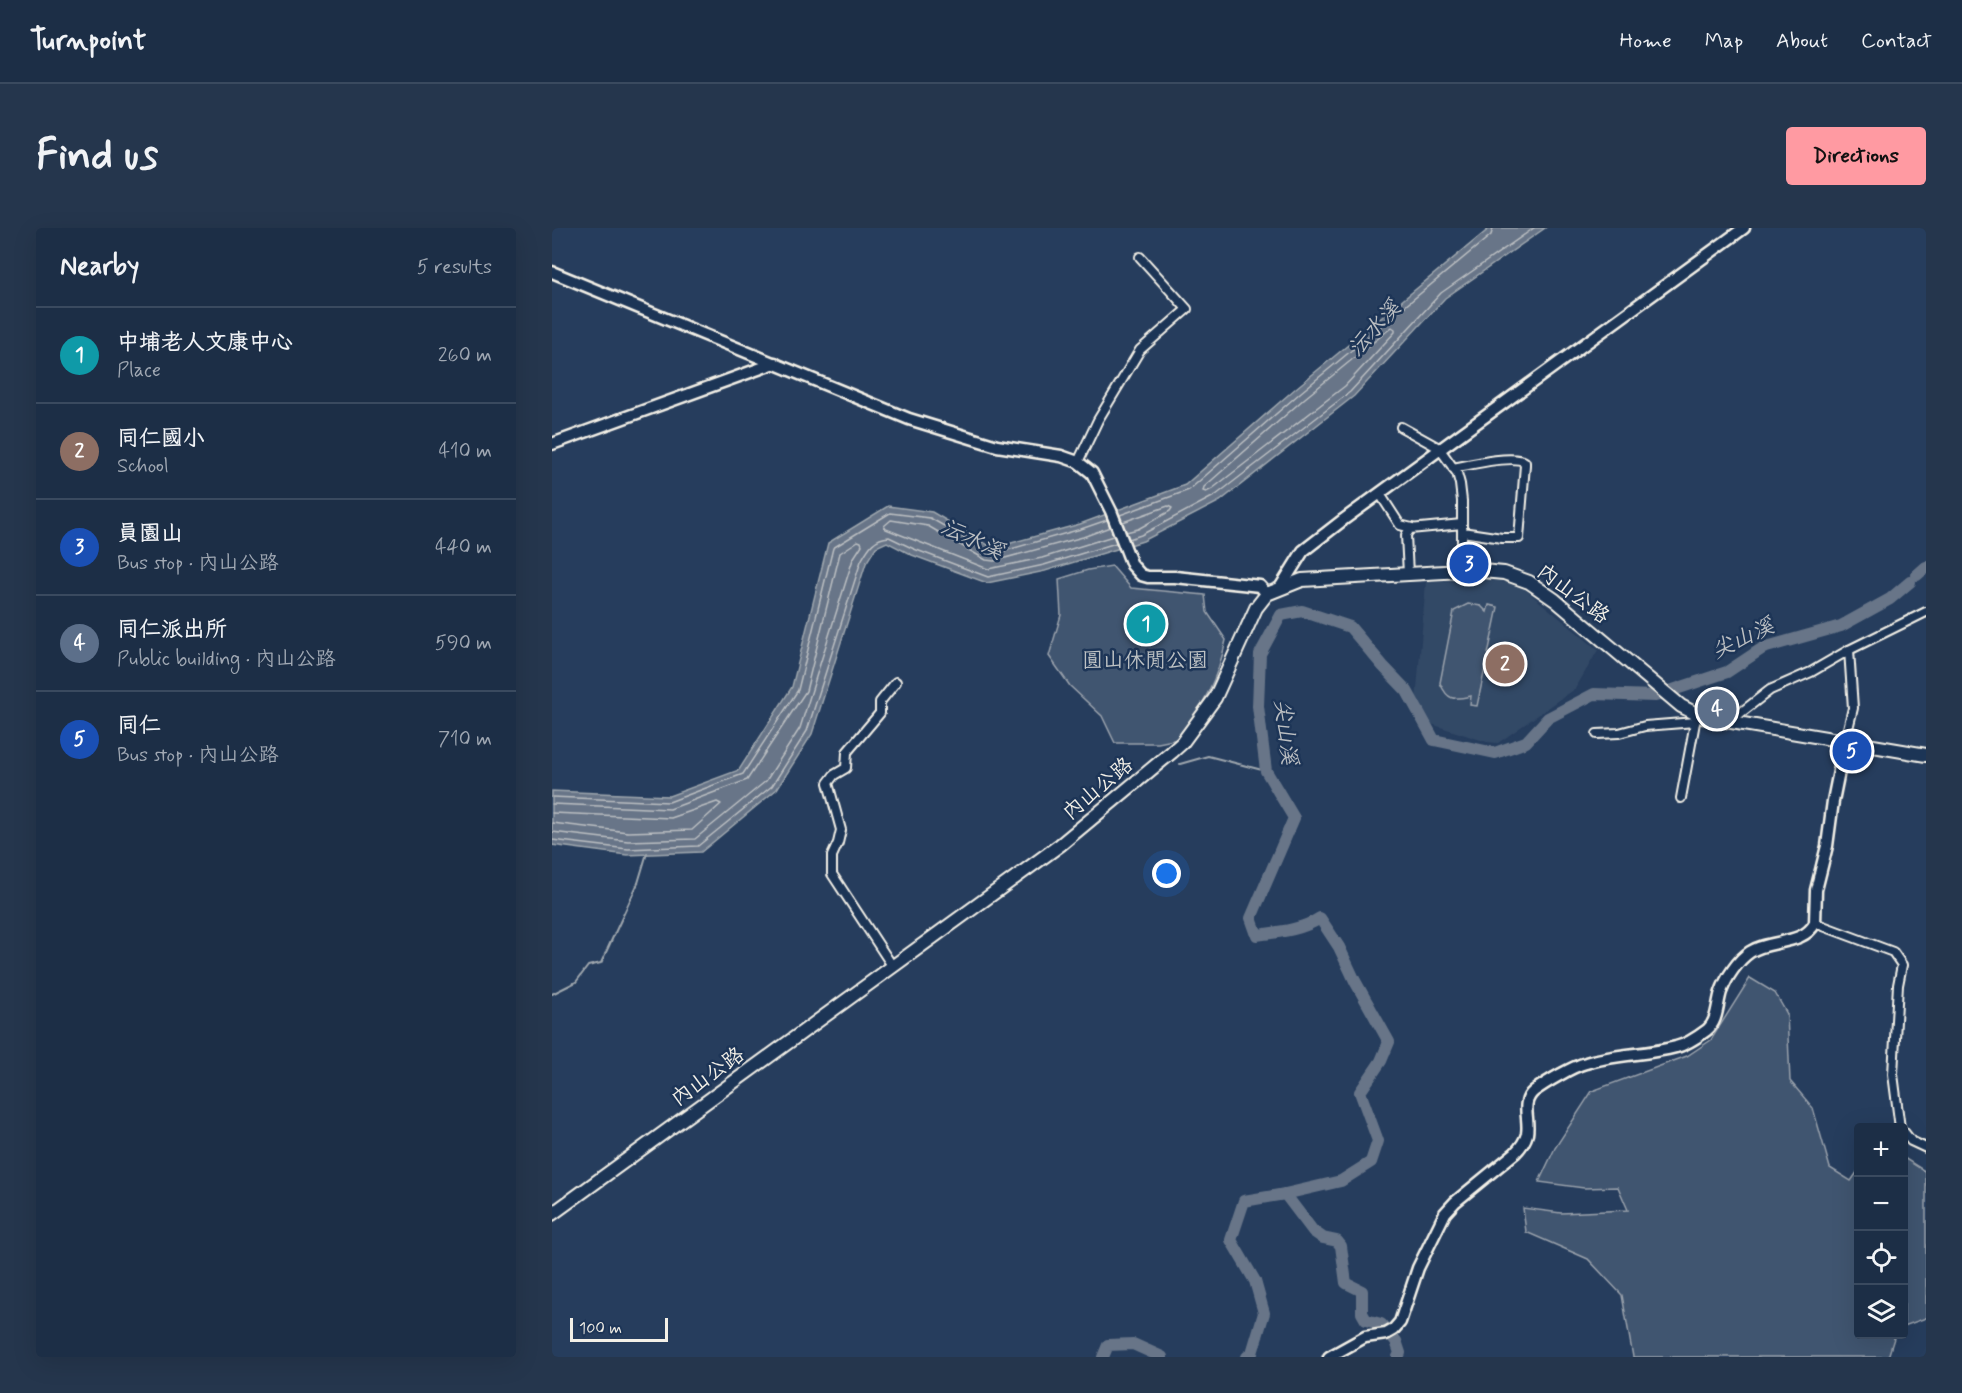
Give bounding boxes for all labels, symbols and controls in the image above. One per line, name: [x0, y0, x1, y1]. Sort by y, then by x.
text: Turnpoint: [30, 23, 146, 60]
text: Home: [1620, 27, 1672, 55]
text: Map: [1705, 27, 1743, 55]
text: About: [1776, 27, 1828, 55]
text: Contact: [1861, 27, 1932, 55]
button: Directions: [1786, 127, 1926, 185]
text: Find us: [36, 129, 158, 184]
text: Nearby: [60, 250, 139, 284]
text: 5 results: [417, 254, 492, 281]
water label: 沄水溪: [1343, 294, 1408, 363]
text: 中埔老人文康中心: [117, 329, 293, 357]
text: 1: [75, 342, 84, 369]
text: 260 m: [438, 342, 492, 369]
text: Place: [117, 357, 161, 384]
text: 同仁國小: [117, 425, 205, 453]
text: 2: [75, 438, 84, 465]
text: 410 m: [438, 438, 492, 465]
text: School: [117, 453, 169, 480]
water label: 沄水溪: [936, 513, 1009, 567]
text: 員園山: [117, 520, 183, 548]
text: 3: [75, 534, 84, 561]
text: 440 m: [435, 534, 492, 561]
pin: 3: [1450, 542, 1488, 586]
text: Bus stop · 內山公路: [117, 550, 279, 577]
street label: 內山公路: [1531, 558, 1615, 630]
pin: 1: [1126, 602, 1166, 646]
water label: 尖山溪: [1707, 612, 1780, 666]
text: 同仁派出所: [117, 616, 227, 644]
text: 4: [74, 630, 85, 657]
text: 590 m: [435, 630, 492, 657]
pin: 2: [1486, 642, 1524, 686]
text: Public building · 內山公路: [117, 646, 336, 673]
park label: 圓山休閒公園: [1082, 647, 1208, 675]
pin: 4: [1698, 686, 1736, 732]
water label: 尖山溪: [1267, 698, 1303, 767]
text: 同仁: [117, 712, 161, 740]
text: 5: [74, 726, 86, 753]
text: 710 m: [438, 726, 492, 753]
pin: 5: [1832, 728, 1872, 774]
text: Bus stop · 內山公路: [117, 742, 279, 769]
street label: 內山公路: [1057, 751, 1139, 827]
your location: [1152, 859, 1181, 888]
street label: 內山公路: [666, 1041, 750, 1113]
map controls: [1854, 1123, 1908, 1339]
button: +: [1854, 1123, 1908, 1177]
button: −: [1854, 1177, 1908, 1231]
button: locate: [1854, 1231, 1908, 1285]
button: layers: [1854, 1285, 1908, 1339]
scale bar: [570, 1315, 668, 1342]
text: 100 m: [579, 1318, 622, 1339]

